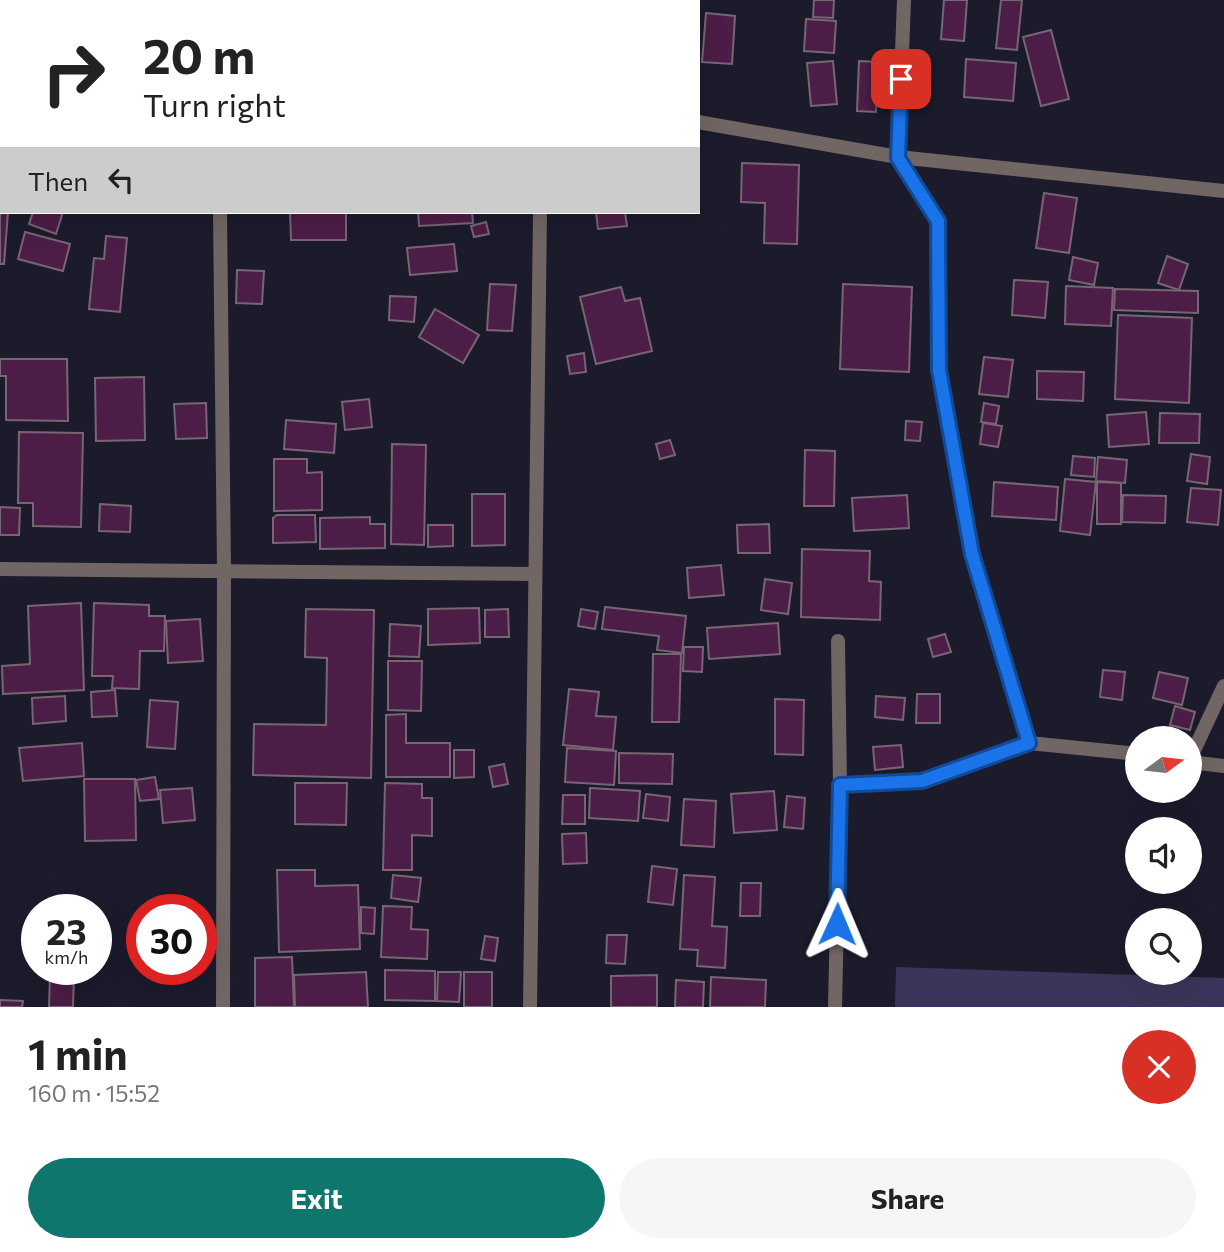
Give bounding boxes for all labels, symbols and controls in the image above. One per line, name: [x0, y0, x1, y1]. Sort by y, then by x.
text: 20 m: [143, 24, 255, 84]
icon: right: [28, 28, 119, 119]
pin: [871, 49, 931, 109]
icon: arrive: [882, 60, 920, 98]
text: Turn right: [143, 84, 286, 124]
icon: left: [102, 161, 140, 199]
text: Then: [28, 165, 88, 196]
north arrow: [1125, 726, 1202, 803]
map controls: [1125, 726, 1202, 985]
button: sound: [1125, 817, 1202, 894]
position arrow: [800, 887, 874, 961]
speed limit sign: 30: [126, 894, 217, 985]
button: search: [1125, 908, 1202, 985]
text: 23: [46, 909, 87, 952]
text: km/h: [45, 946, 88, 968]
text: 1 min: [28, 1027, 128, 1079]
button: close: [1122, 1030, 1196, 1104]
text: 160 m · 15:52: [28, 1079, 160, 1107]
button: Exit: [28, 1158, 605, 1238]
button: Share: [619, 1158, 1196, 1238]

